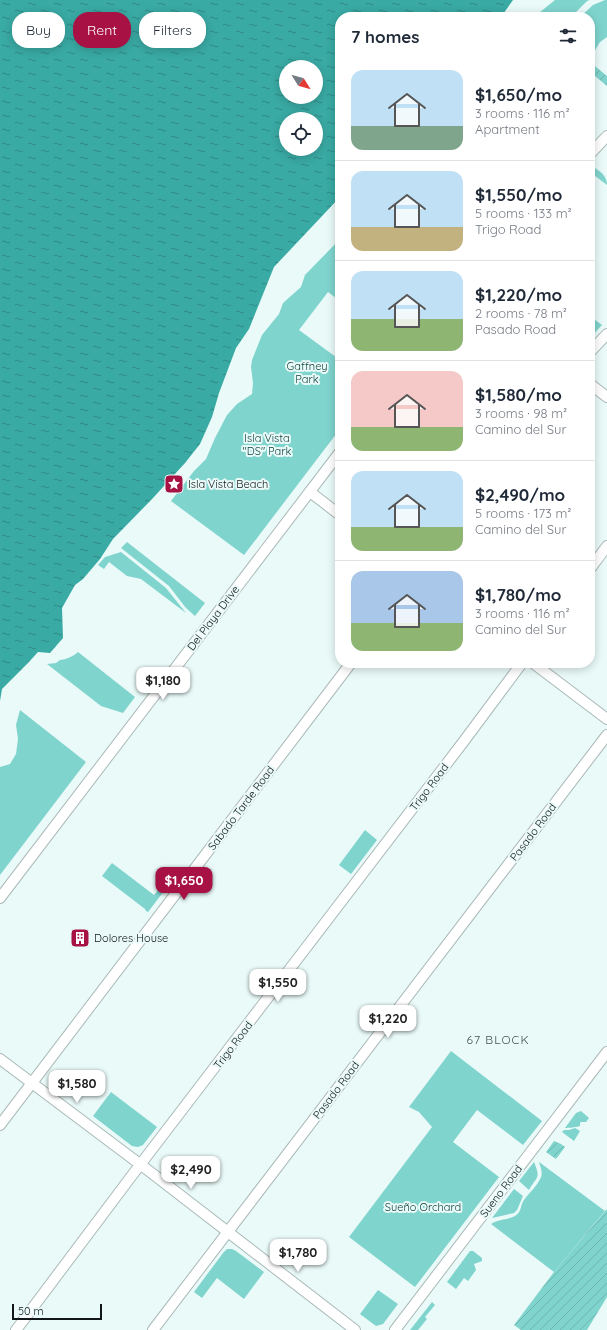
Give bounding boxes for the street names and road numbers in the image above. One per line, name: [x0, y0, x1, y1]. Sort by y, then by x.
street label: Del Playa Drive: [184, 583, 242, 653]
street label: Trigo Road: [407, 760, 451, 814]
street label: Sabado Tarde Road: [205, 763, 277, 853]
street label: Pasado Road: [507, 800, 559, 864]
street label: Trigo Road: [211, 1018, 255, 1072]
street label: Pasado Road: [310, 1058, 362, 1122]
street label: Sueno Road: [477, 1162, 525, 1220]

